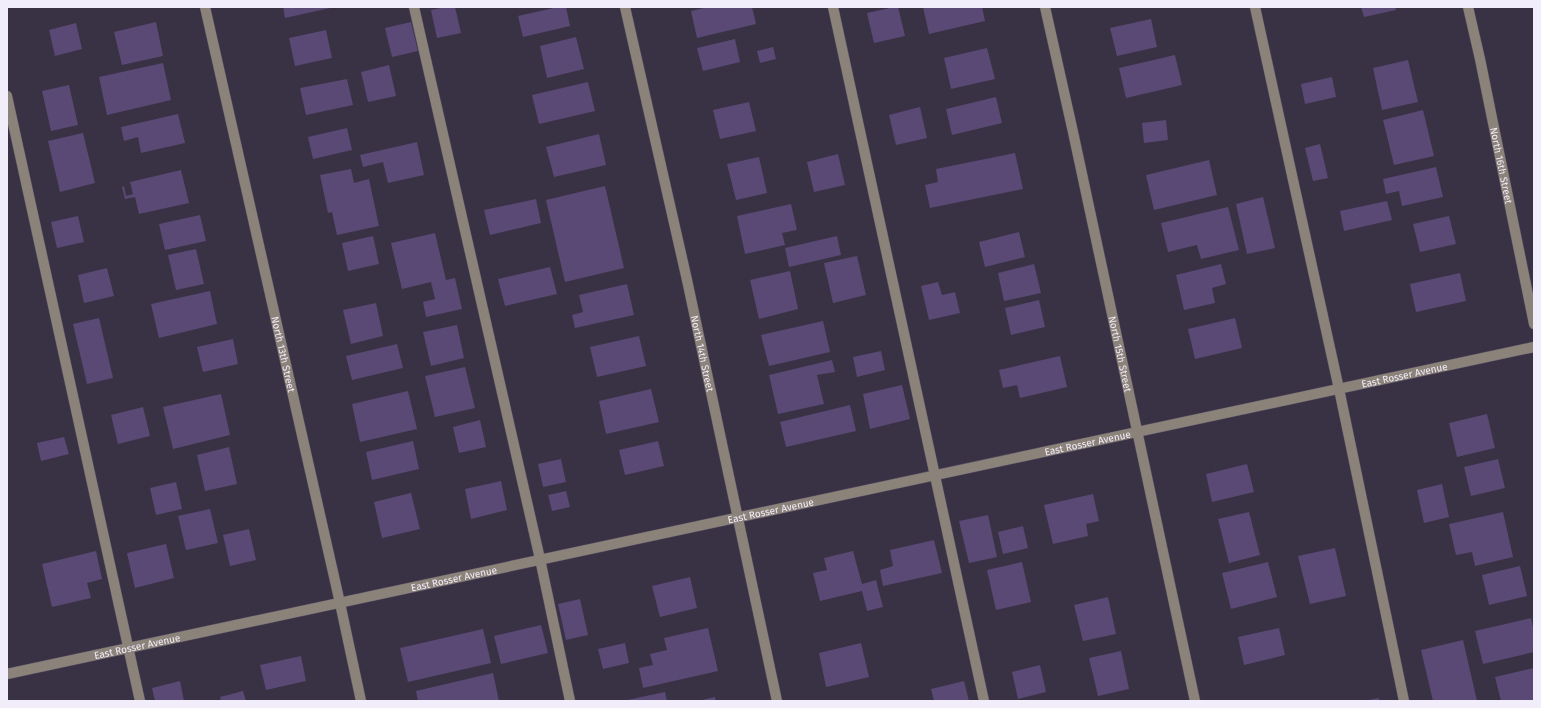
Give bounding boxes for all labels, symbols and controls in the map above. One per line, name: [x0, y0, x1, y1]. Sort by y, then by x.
street label: North 16th Street: [1487, 126, 1514, 205]
street label: North 14th Street: [688, 314, 716, 393]
street label: North 13th Street: [268, 315, 297, 394]
street label: North 15th Street: [1106, 315, 1134, 394]
street label: East Rosser Avenue: [1360, 361, 1449, 391]
street label: East Rosser Avenue: [1044, 429, 1132, 459]
street label: East Rosser Avenue: [727, 496, 815, 526]
street label: East Rosser Avenue: [410, 564, 498, 594]
street label: East Rosser Avenue: [93, 632, 181, 662]

